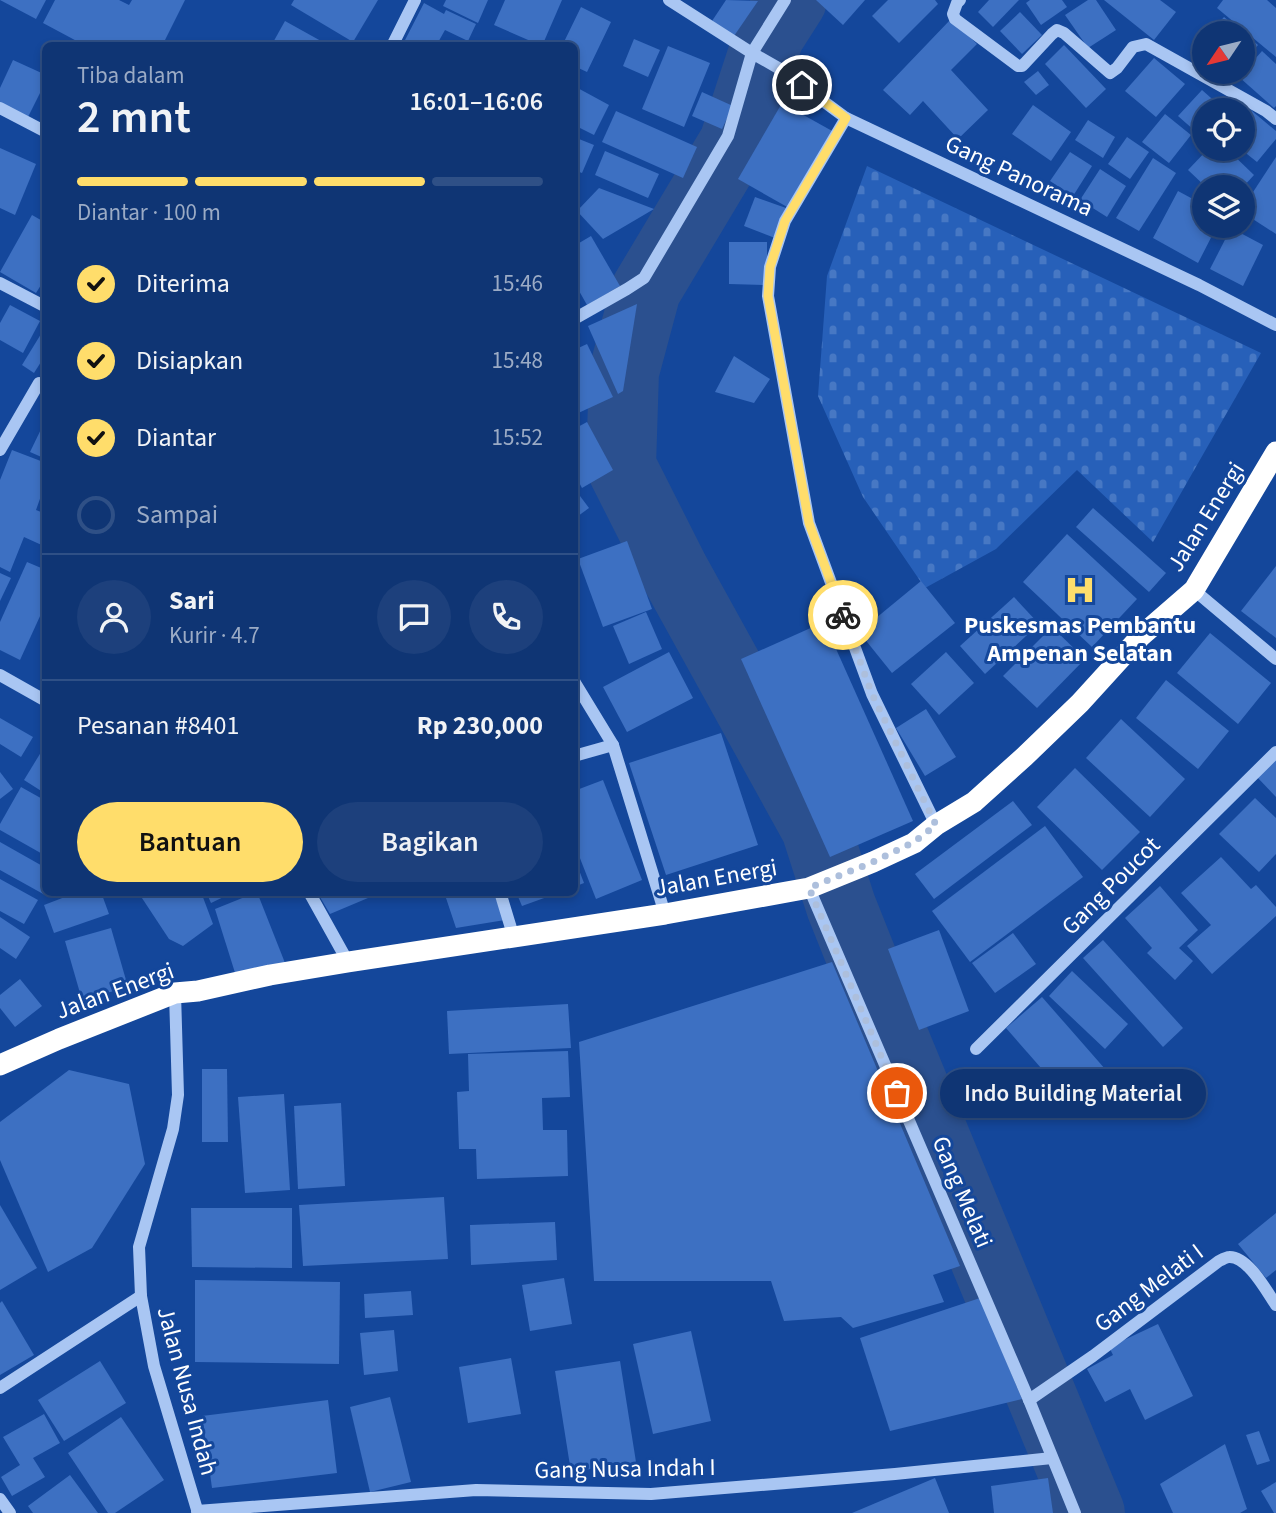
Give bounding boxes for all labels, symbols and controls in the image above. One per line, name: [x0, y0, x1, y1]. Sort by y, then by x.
north arrow: [1192, 21, 1255, 84]
map controls: [1192, 21, 1255, 238]
pin: [772, 55, 832, 115]
text: Tiba dalam: [77, 59, 184, 92]
icon: home: [783, 66, 821, 104]
text: 16:01–16:06: [410, 83, 543, 120]
text: 2 mnt: [77, 85, 191, 150]
button: locate: [1192, 98, 1255, 161]
street label: Gang Panorama: [939, 126, 1099, 226]
button: layers: [1192, 175, 1255, 238]
text: Diantar · 100 m: [77, 196, 221, 229]
icon: check: [77, 265, 115, 303]
text: Diterima: [136, 265, 230, 302]
text: 15:46: [492, 267, 543, 300]
icon: check: [77, 342, 115, 380]
text: Disiapkan: [136, 342, 243, 379]
text: 15:48: [492, 344, 543, 377]
icon: check: [77, 419, 115, 457]
text: Diantar: [136, 419, 216, 456]
text: 15:52: [492, 421, 543, 454]
street label: Jalan Energi: [1158, 455, 1254, 579]
text: Sampai: [136, 496, 218, 533]
hospital icon: Puskesmas Pembantu Ampenan Selatan: [1063, 573, 1097, 607]
button: person: [77, 580, 151, 654]
button: chat: [377, 580, 451, 654]
button: phone: [469, 580, 543, 654]
courier: [808, 580, 878, 650]
text: Sari: [169, 582, 215, 619]
icon: bike: [824, 596, 862, 634]
place label: Puskesmas Pembantu Ampenan Selatan: [964, 608, 1196, 671]
text: Kurir · 4.7: [169, 619, 260, 652]
text: Pesanan #8401: [77, 707, 239, 744]
text: Rp 230,000: [417, 707, 543, 744]
button: Bantuan: [77, 802, 303, 882]
button: Bagikan: [317, 802, 543, 882]
street label: Gang Poucot: [1054, 829, 1168, 943]
street label: Jalan Energi: [652, 850, 780, 906]
street label: Jalan Energi: [51, 953, 179, 1029]
pin: [867, 1063, 927, 1123]
callout: Indo Building Material: [939, 1068, 1205, 1118]
icon: bag: [878, 1074, 916, 1112]
text: Indo Building Material: [964, 1077, 1182, 1110]
street label: Gang Melati: [923, 1131, 1001, 1253]
street label: Gang Melati I: [1087, 1235, 1211, 1341]
street label: Jalan Nusa Indah: [148, 1303, 226, 1479]
street label: Gang Nusa Indah I: [534, 1450, 716, 1488]

